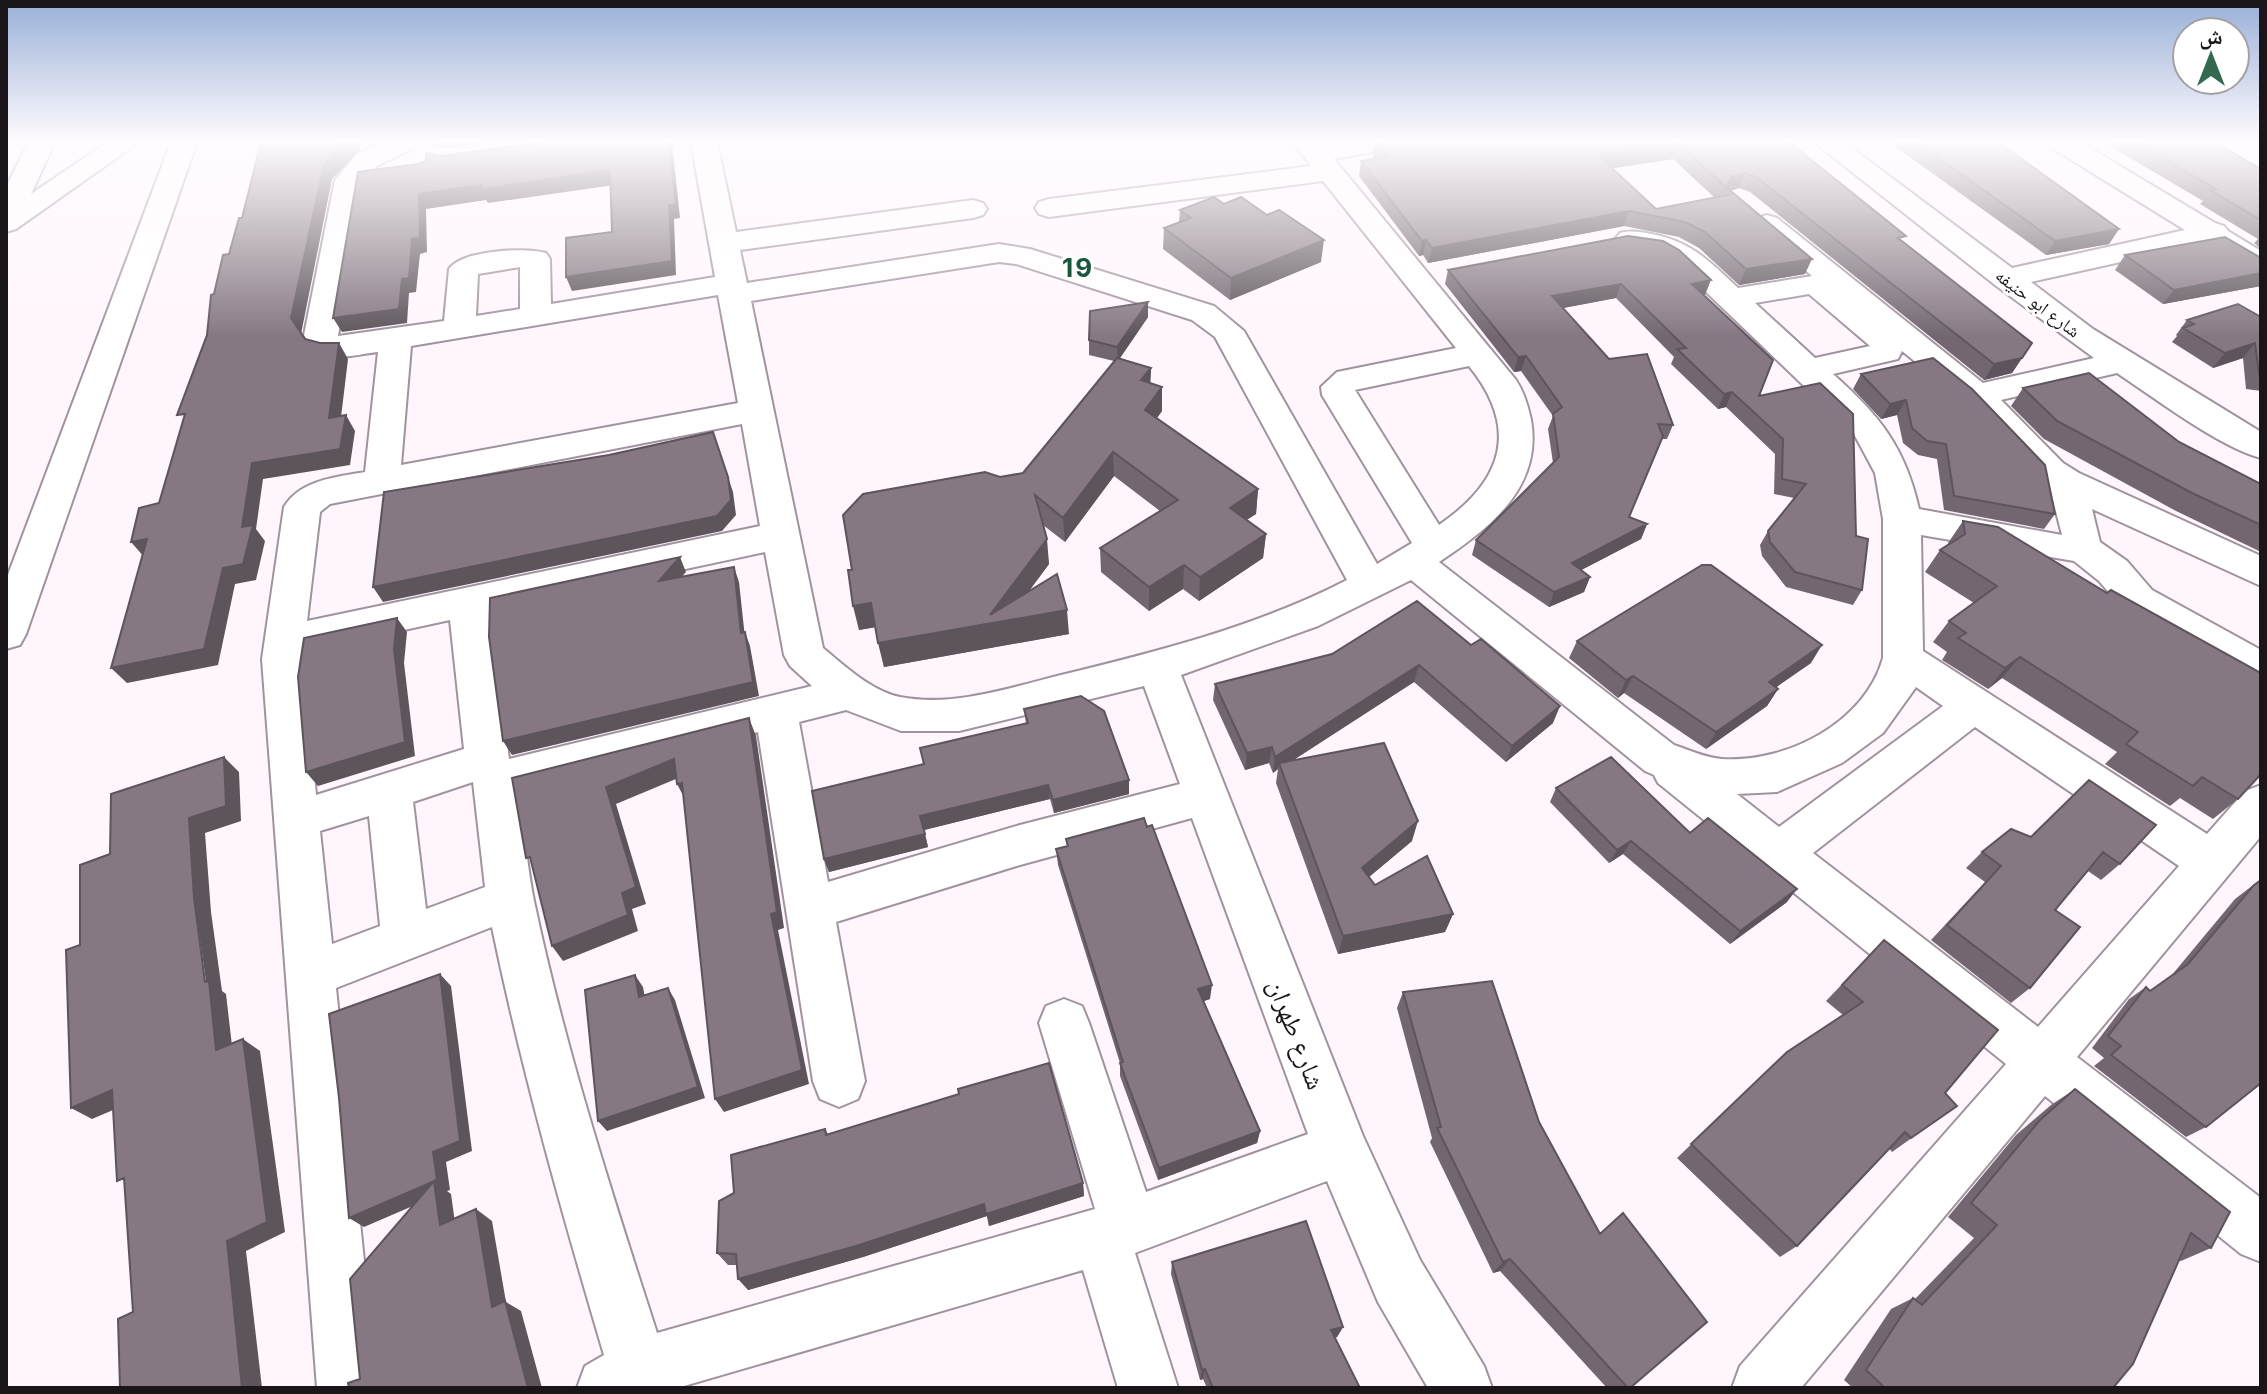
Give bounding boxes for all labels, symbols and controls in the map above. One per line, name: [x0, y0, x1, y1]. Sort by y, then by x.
north arrow: [2171, 16, 2251, 96]
text: ش: [2199, 23, 2223, 50]
district label: 19: [1062, 252, 1094, 283]
street label: شارع ابو حنيفه: [1991, 264, 2084, 342]
street label: شارع طهران: [1261, 974, 1332, 1094]

